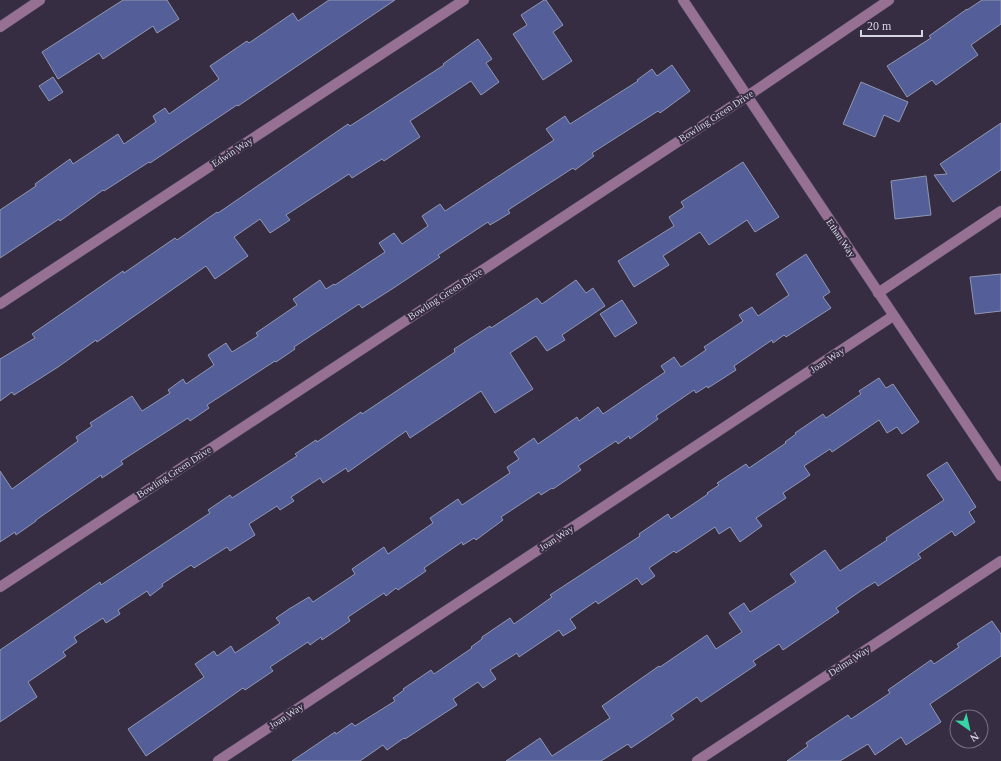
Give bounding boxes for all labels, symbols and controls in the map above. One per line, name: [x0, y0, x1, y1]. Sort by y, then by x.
scale bar: [861, 12, 922, 38]
text: 20 m: [867, 19, 892, 33]
street label: Bowling Green Drive: [677, 87, 756, 144]
street label: Edwin Way: [209, 135, 255, 169]
street label: Ethan Way: [824, 217, 858, 259]
street label: Bowling Green Drive: [406, 265, 485, 322]
street label: Joan Way: [808, 345, 846, 375]
street label: Bowling Green Drive: [135, 443, 214, 500]
street label: Joan Way: [537, 523, 575, 553]
street label: Delma Way: [826, 644, 872, 678]
street label: Joan Way: [267, 701, 305, 731]
north arrow: [949, 709, 989, 749]
text: N: [968, 730, 981, 745]

